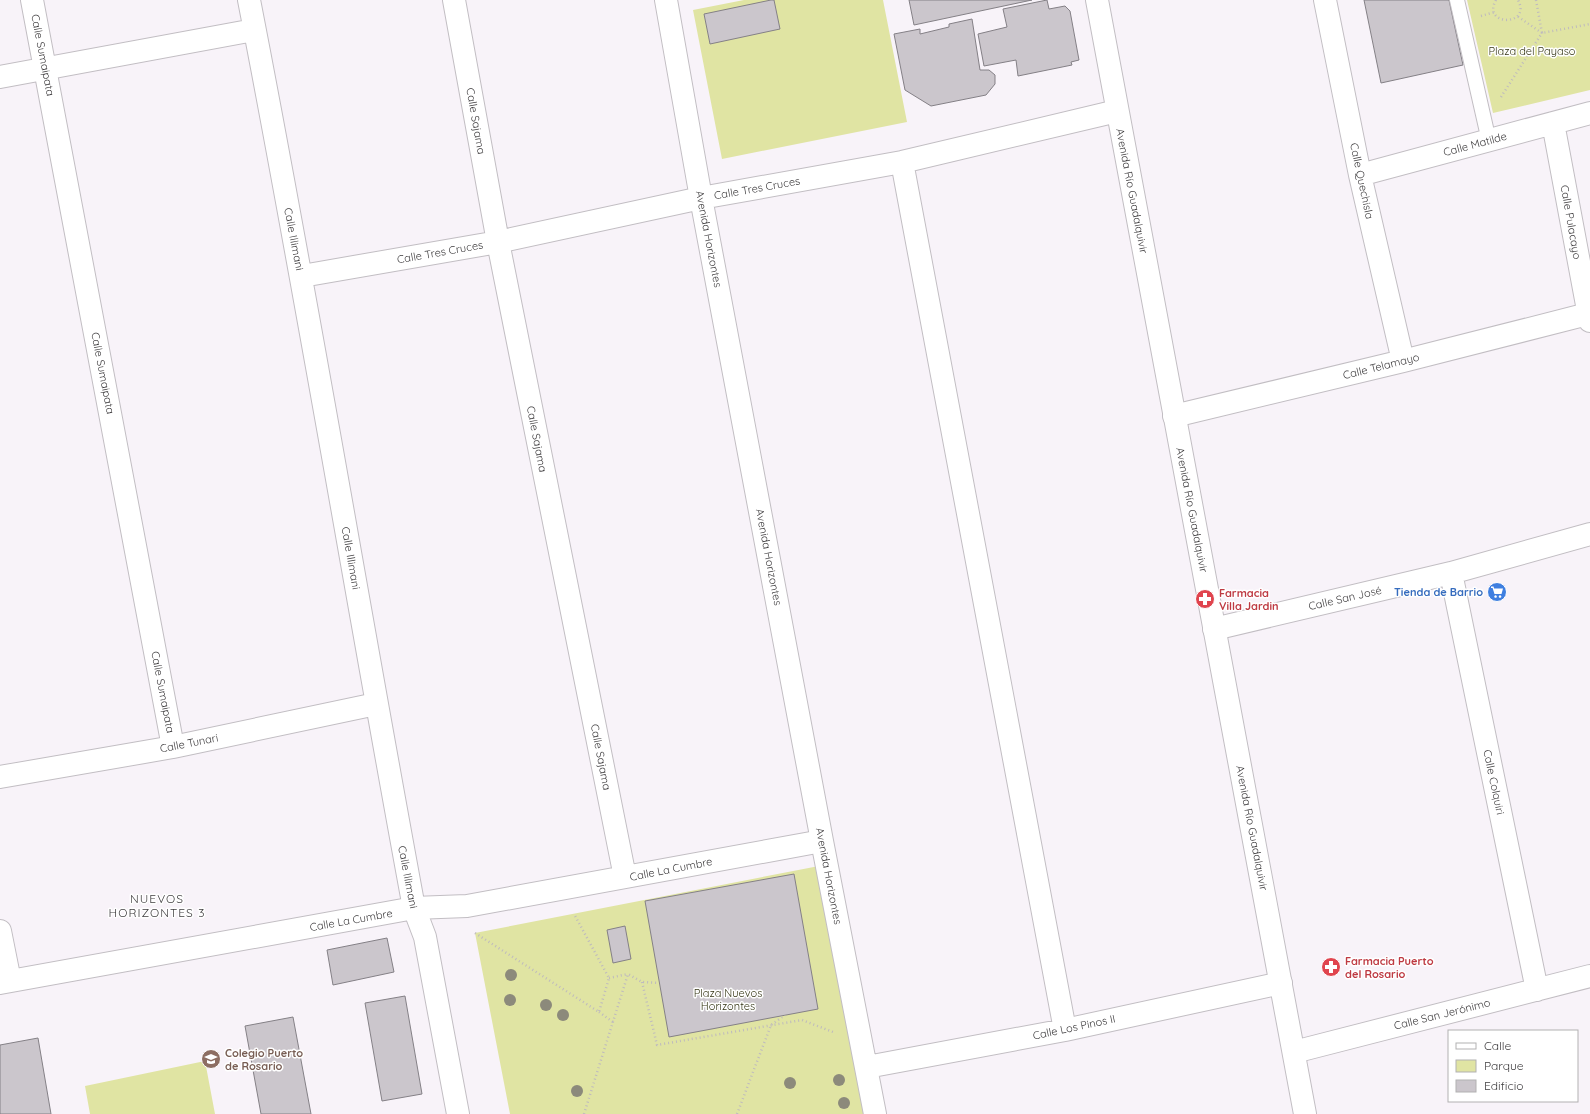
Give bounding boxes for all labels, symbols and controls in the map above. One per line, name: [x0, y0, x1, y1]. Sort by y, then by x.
street label: Calle Sumaipata: [28, 13, 58, 97]
park label: Plaza del Payaso: [1489, 44, 1576, 58]
street label: Calle Sajama: [463, 87, 489, 155]
street label: Avenida Río Guadalquivir: [1113, 127, 1151, 256]
street label: Calle Matilde: [1442, 129, 1508, 159]
street label: Calle Quechisla: [1347, 142, 1377, 220]
street label: Calle Tres Cruces: [713, 174, 801, 202]
street label: Calle Pulacayo: [1558, 184, 1584, 261]
street label: Avenida Horizontes: [693, 189, 725, 289]
street label: Calle Illimani: [281, 206, 307, 272]
street label: Calle Tres Cruces: [396, 238, 484, 266]
street label: Calle Sumaipata: [88, 331, 118, 415]
street label: Calle Telamayo: [1341, 350, 1421, 382]
street label: Calle Sajama: [524, 405, 550, 473]
street label: Avenida Río Guadalquivir: [1173, 446, 1211, 575]
street label: Avenida Horizontes: [753, 507, 785, 607]
street label: Calle Illimani: [339, 525, 363, 591]
supermarket icon: Tienda de Barrio: [1486, 581, 1508, 603]
street label: Calle San José: [1307, 583, 1383, 613]
place label: Tienda de Barrio: [1394, 585, 1483, 599]
place label: Farmacia Villa Jardin: [1219, 586, 1279, 613]
pharmacy icon: Farmacia Villa Jardin: [1194, 588, 1216, 610]
street label: Calle Sumaipata: [148, 650, 178, 734]
street label: Calle Sajama: [588, 723, 614, 791]
street label: Calle Tunari: [159, 730, 219, 756]
street label: Calle Colquiri: [1480, 748, 1508, 816]
street label: Avenida Río Guadalquivir: [1233, 764, 1271, 893]
street label: Avenida Horizontes: [813, 826, 845, 926]
street label: Calle Illimani: [395, 844, 421, 910]
street label: Calle La Cumbre: [628, 854, 714, 884]
district label: NUEVOS HORIZONTES 3: [109, 891, 205, 920]
street label: Calle La Cumbre: [308, 906, 394, 934]
place label: Farmacia Puerto del Rosario: [1345, 954, 1434, 981]
pharmacy icon: Farmacia Puerto del Rosario: [1320, 956, 1342, 978]
park label: Plaza Nuevos Horizontes: [694, 986, 762, 1013]
street label: Calle San Jerónimo: [1392, 995, 1492, 1033]
street label: Calle Los Pinos II: [1031, 1011, 1117, 1043]
legend: [1448, 1030, 1578, 1102]
text: Calle: [1484, 1038, 1512, 1053]
place label: Colegio Puerto de Rosario: [225, 1046, 303, 1073]
school or university icon: Colegio Puerto de Rosario: [200, 1048, 222, 1070]
text: Parque: [1484, 1058, 1524, 1073]
text: Edificio: [1484, 1078, 1524, 1093]

